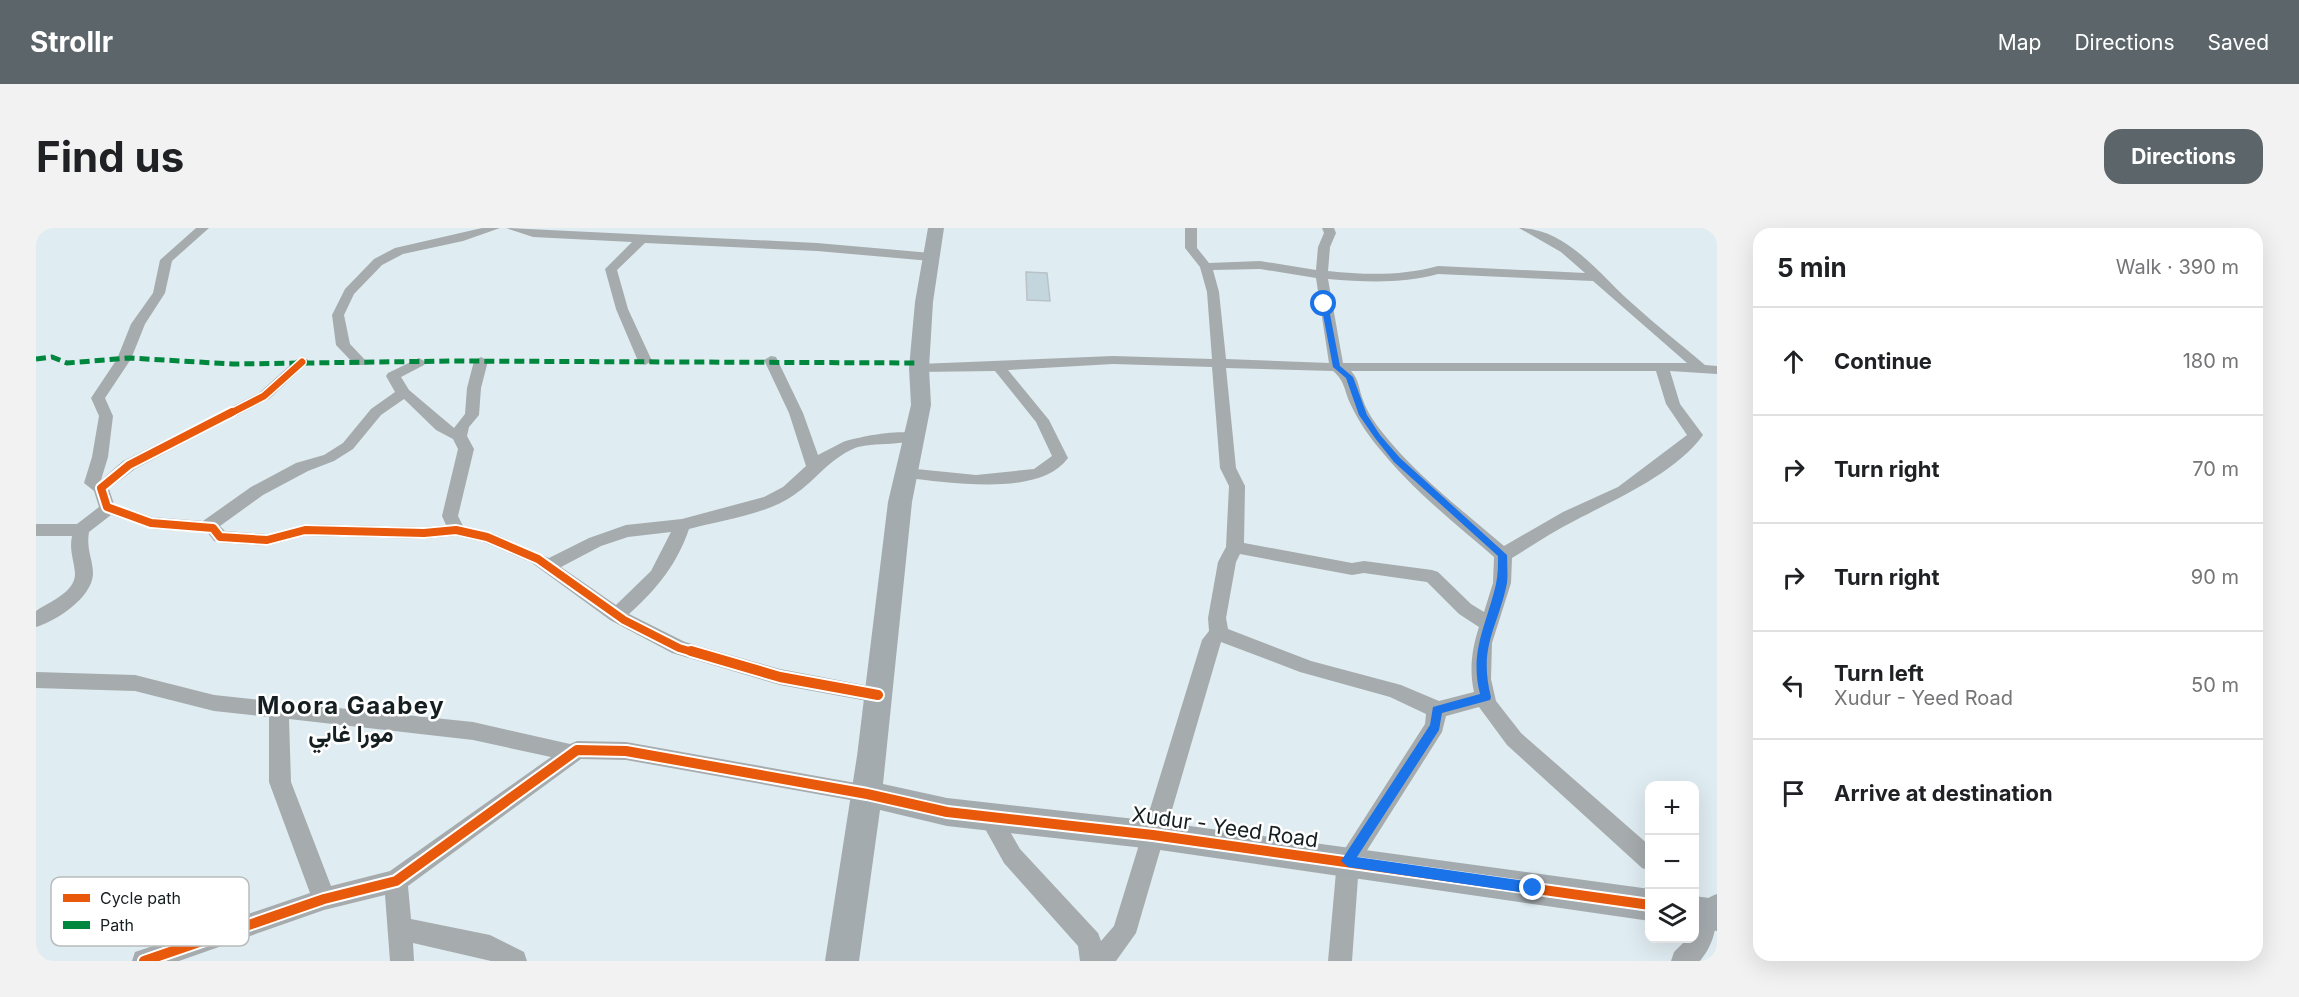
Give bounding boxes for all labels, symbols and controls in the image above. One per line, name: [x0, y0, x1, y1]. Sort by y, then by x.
text: Strollr: [30, 25, 113, 59]
text: Map: [1998, 30, 2041, 55]
text: Directions: [2074, 30, 2175, 55]
text: Saved: [2208, 30, 2269, 55]
button: Directions: [2104, 129, 2263, 184]
text: Find us: [36, 131, 184, 182]
text: 5 min: [1777, 252, 1847, 283]
text: Walk · 390 m: [2116, 255, 2239, 279]
route start: [1310, 290, 1336, 316]
icon: ahead: [1777, 345, 1810, 378]
text: Continue: [1834, 348, 1932, 374]
text: 180 m: [2183, 349, 2239, 373]
icon: right: [1777, 453, 1810, 486]
text: Turn right: [1834, 456, 1940, 482]
text: 70 m: [2192, 457, 2239, 481]
icon: right: [1777, 561, 1810, 594]
text: Turn right: [1834, 564, 1940, 590]
text: 90 m: [2191, 565, 2239, 589]
text: Turn left: [1834, 660, 1924, 686]
icon: left: [1777, 669, 1810, 702]
text: 50 m: [2191, 673, 2239, 697]
text: Xudur - Yeed Road: [1834, 686, 2013, 710]
district label: Moora Gaabey مورا غابي: [257, 691, 445, 754]
icon: arrive: [1777, 777, 1810, 810]
text: Arrive at destination: [1834, 780, 2053, 806]
map controls: [1645, 781, 1699, 943]
button: +: [1645, 781, 1699, 835]
street label: Xudur - Yeed Road: [1130, 802, 1320, 852]
button: −: [1645, 835, 1699, 889]
route end: [1519, 874, 1545, 900]
legend: [51, 877, 249, 946]
text: Cycle path: [100, 888, 181, 908]
button: layers: [1645, 889, 1699, 943]
text: Path: [100, 915, 134, 935]

